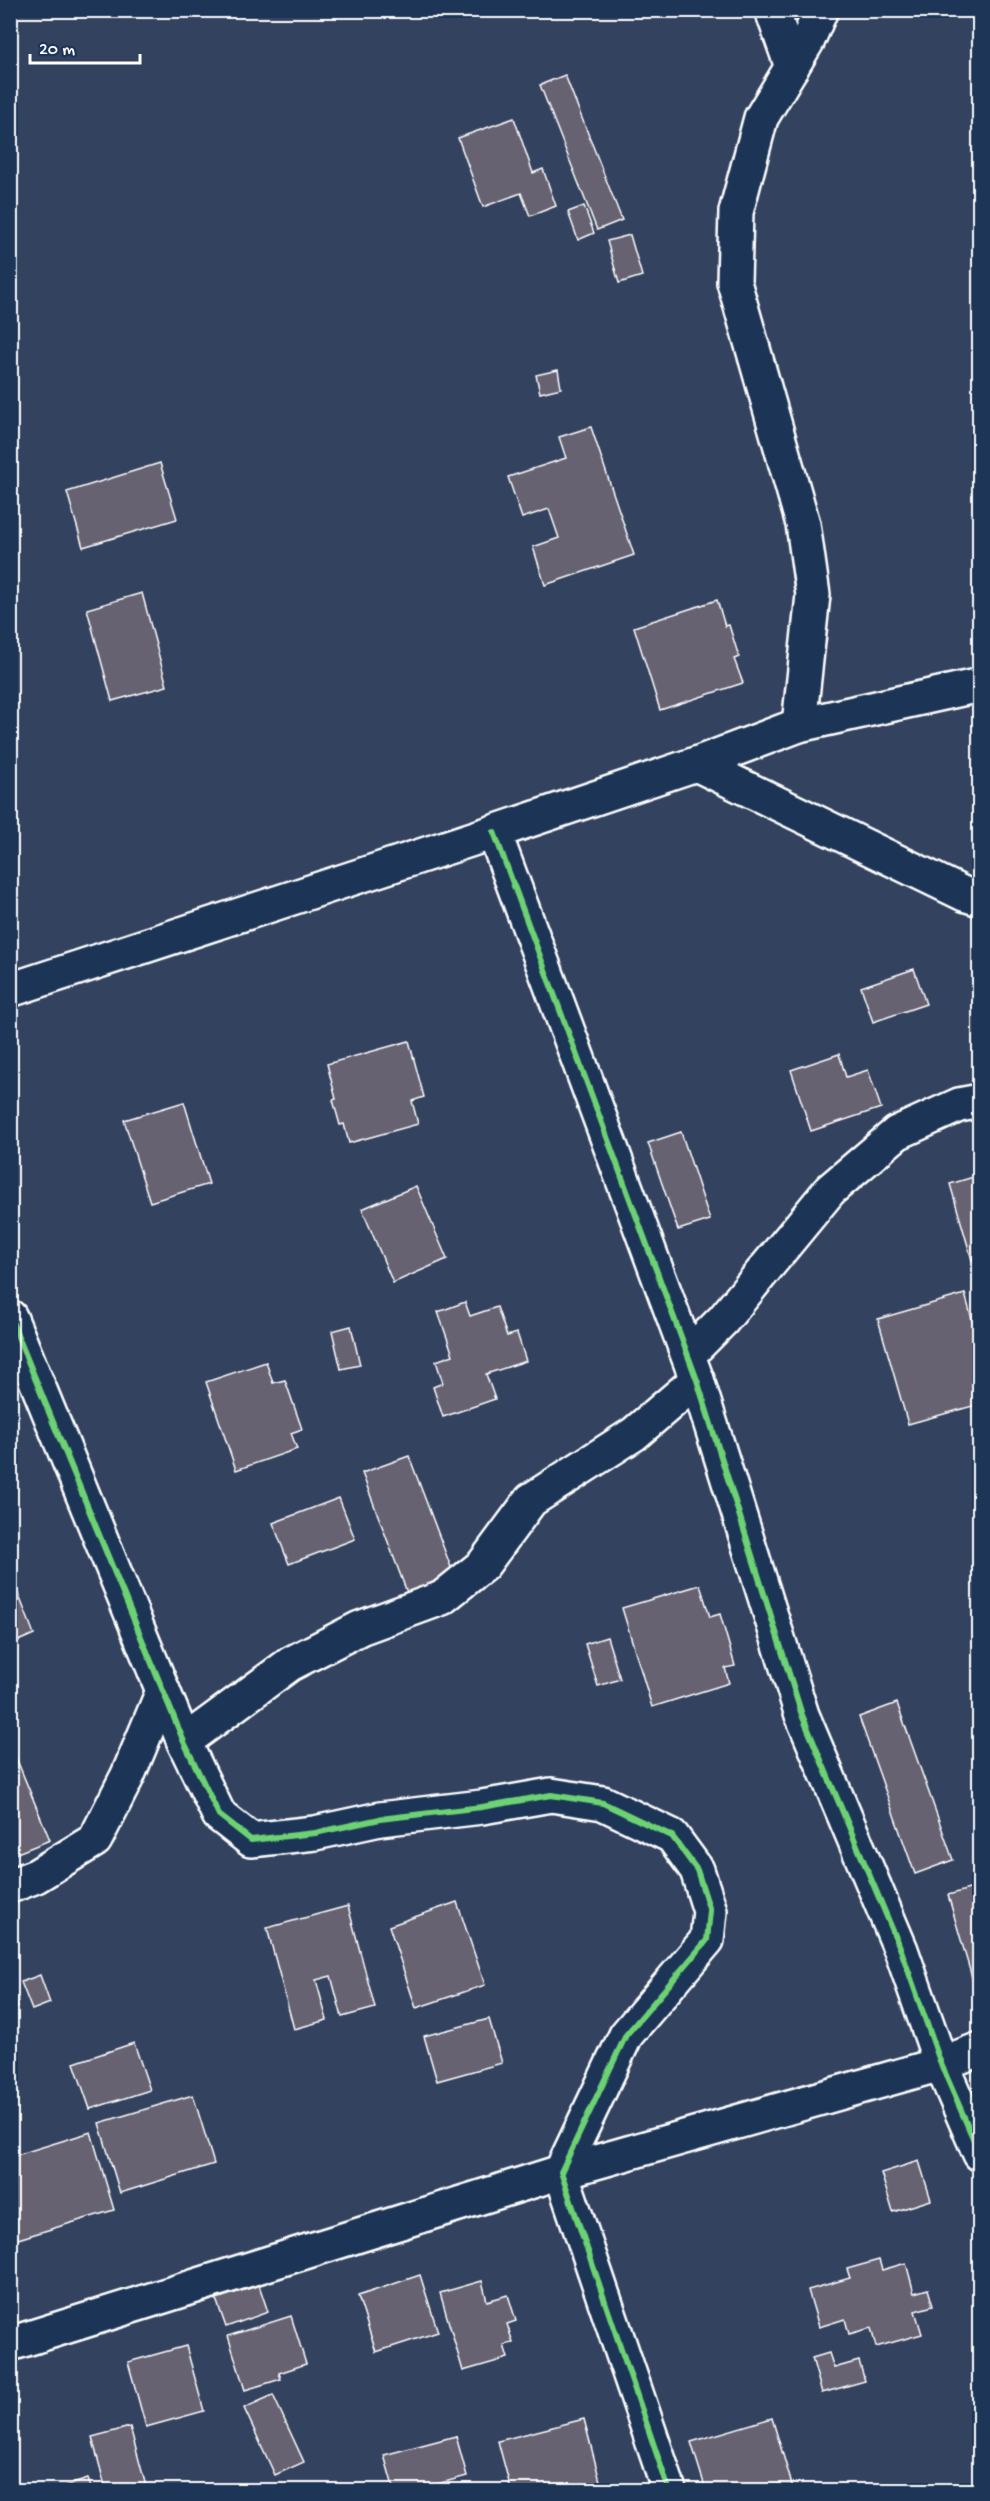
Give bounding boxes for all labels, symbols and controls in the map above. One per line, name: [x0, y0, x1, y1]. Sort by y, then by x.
scale bar: [30, 27, 140, 65]
text: 20 m: [39, 40, 75, 61]

